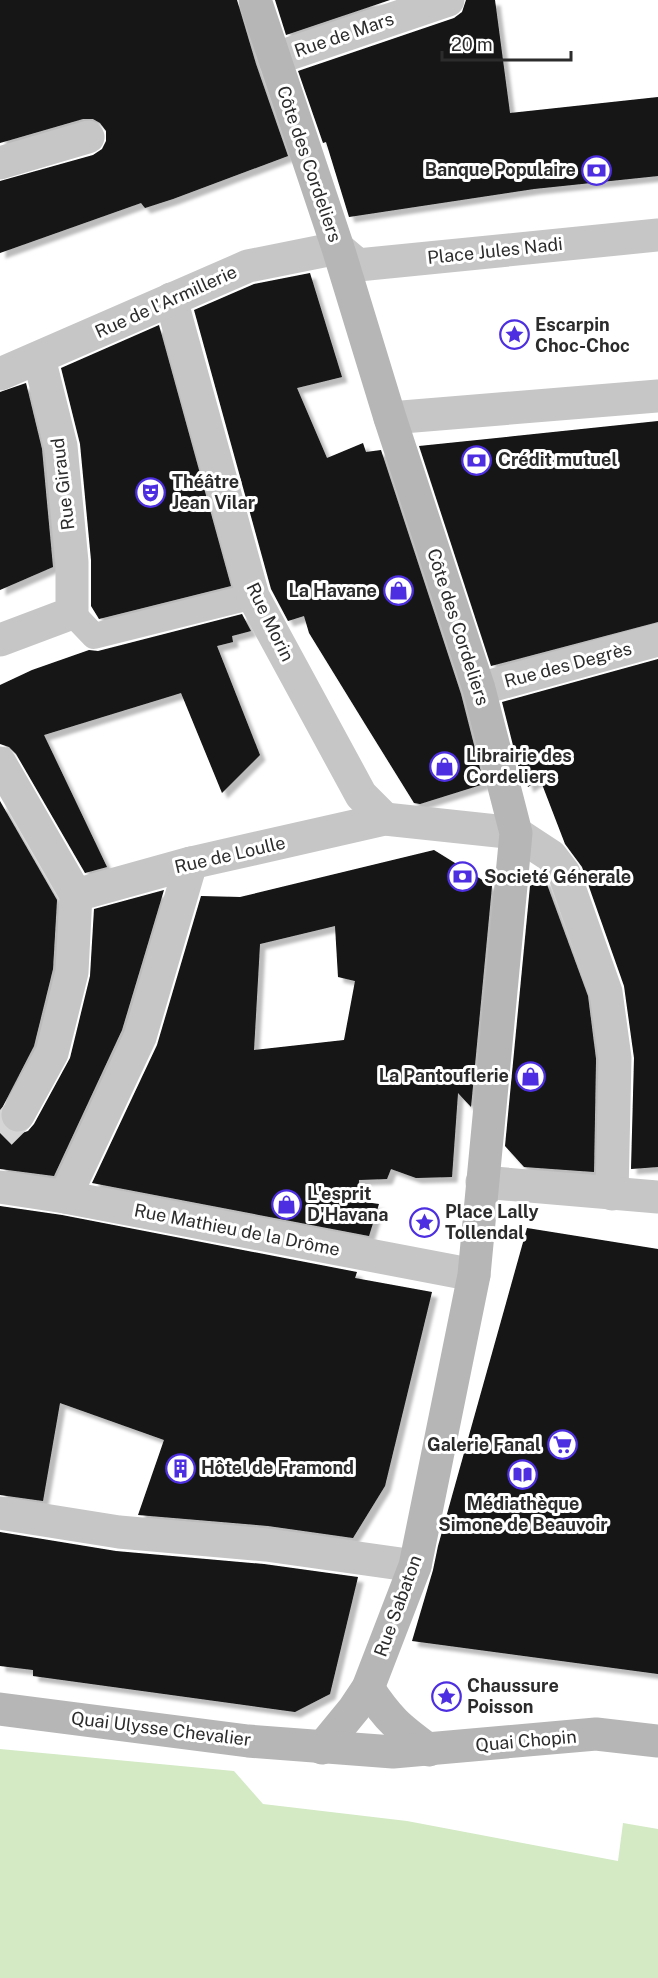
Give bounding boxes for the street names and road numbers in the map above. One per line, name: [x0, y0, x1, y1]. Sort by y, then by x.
street label: Rue de Mars: [291, 8, 396, 61]
street label: Côte des Cordeliers: [273, 83, 346, 245]
street label: Place Jules Nadi: [426, 233, 564, 268]
street label: Rue de l'Armillerie: [92, 261, 240, 342]
street label: Rue Giraud: [46, 437, 79, 531]
street label: Côte des Cordeliers: [423, 546, 494, 708]
street label: Rue Morin: [242, 579, 299, 665]
street label: Rue des Degrès: [502, 637, 634, 692]
street label: Rue de Loulle: [172, 832, 287, 877]
street label: Rue Mathieu de la Drôme: [132, 1199, 342, 1260]
street label: Rue Sabaton: [369, 1552, 426, 1659]
street label: Quai Ulysse Chevalier: [70, 1707, 252, 1750]
street label: Quai Chopin: [475, 1726, 577, 1755]

